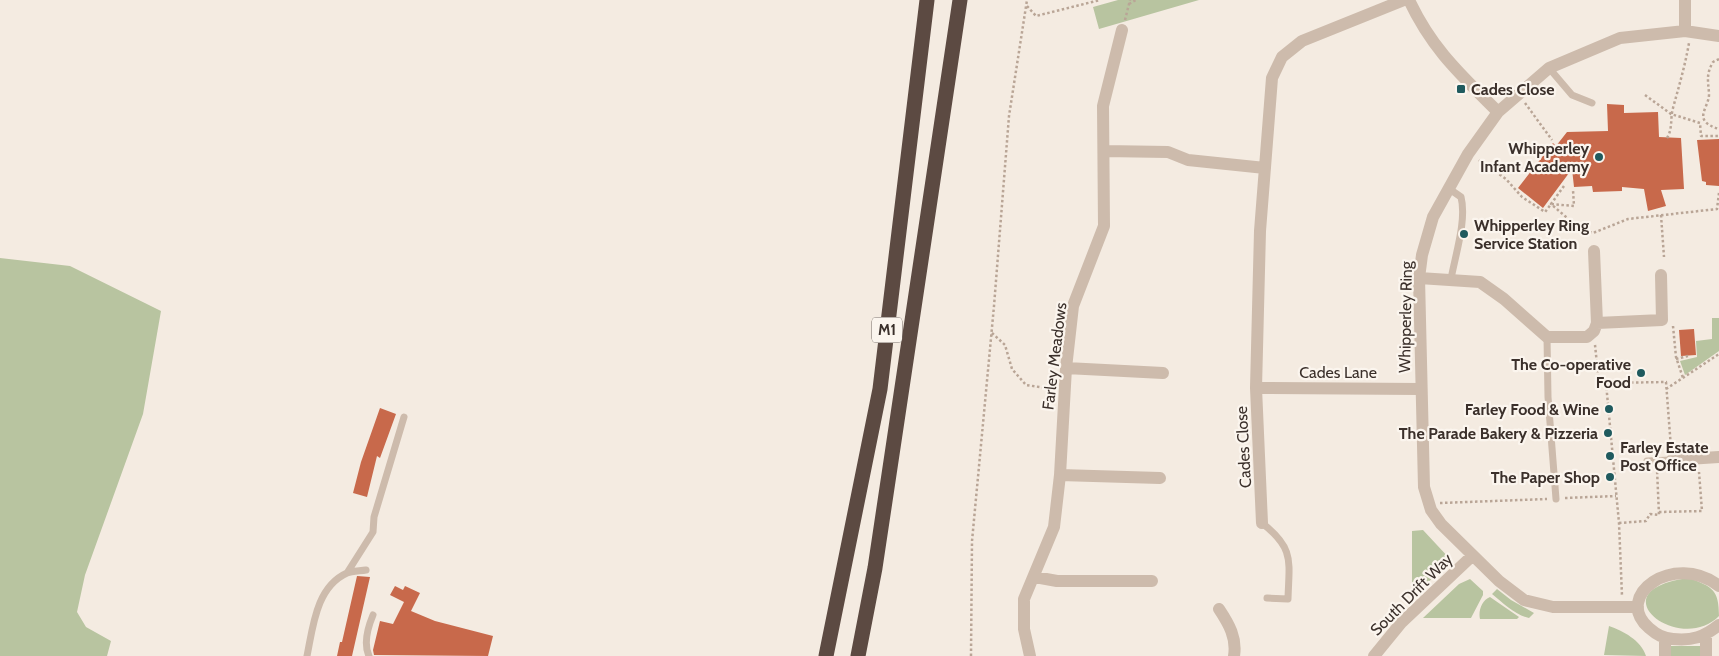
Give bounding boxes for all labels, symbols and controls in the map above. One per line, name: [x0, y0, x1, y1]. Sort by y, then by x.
place label: Cades Close: [1471, 80, 1554, 99]
marker: Cades Close: [1455, 83, 1467, 95]
place label: Whipperley Infant Academy: [1480, 139, 1589, 176]
marker: Whipperley Infant Academy: [1593, 151, 1605, 163]
place label: Whipperley Ring Service Station: [1474, 216, 1589, 253]
marker: Whipperley Ring Service Station: [1458, 228, 1470, 240]
street label: Whipperley Ring: [1395, 260, 1416, 373]
street label: Farley Meadows: [1038, 301, 1071, 411]
road number: M1: [872, 318, 902, 342]
place label: The Co-operative Food: [1511, 355, 1631, 392]
street label: Cades Lane: [1299, 363, 1377, 382]
marker: The Co-operative Food: [1635, 367, 1647, 379]
place label: Farley Food & Wine: [1465, 400, 1599, 419]
marker: Farley Food & Wine: [1603, 403, 1615, 415]
street label: Cades Close: [1232, 406, 1255, 488]
place label: The Parade Bakery & Pizzeria: [1399, 424, 1598, 443]
marker: The Parade Bakery & Pizzeria: [1602, 427, 1614, 439]
place label: Farley Estate Post Office: [1620, 438, 1708, 475]
marker: Farley Estate Post Office: [1604, 450, 1616, 462]
place label: The Paper Shop: [1491, 468, 1600, 487]
marker: The Paper Shop: [1604, 471, 1616, 483]
street label: South Drift Way: [1366, 549, 1456, 639]

